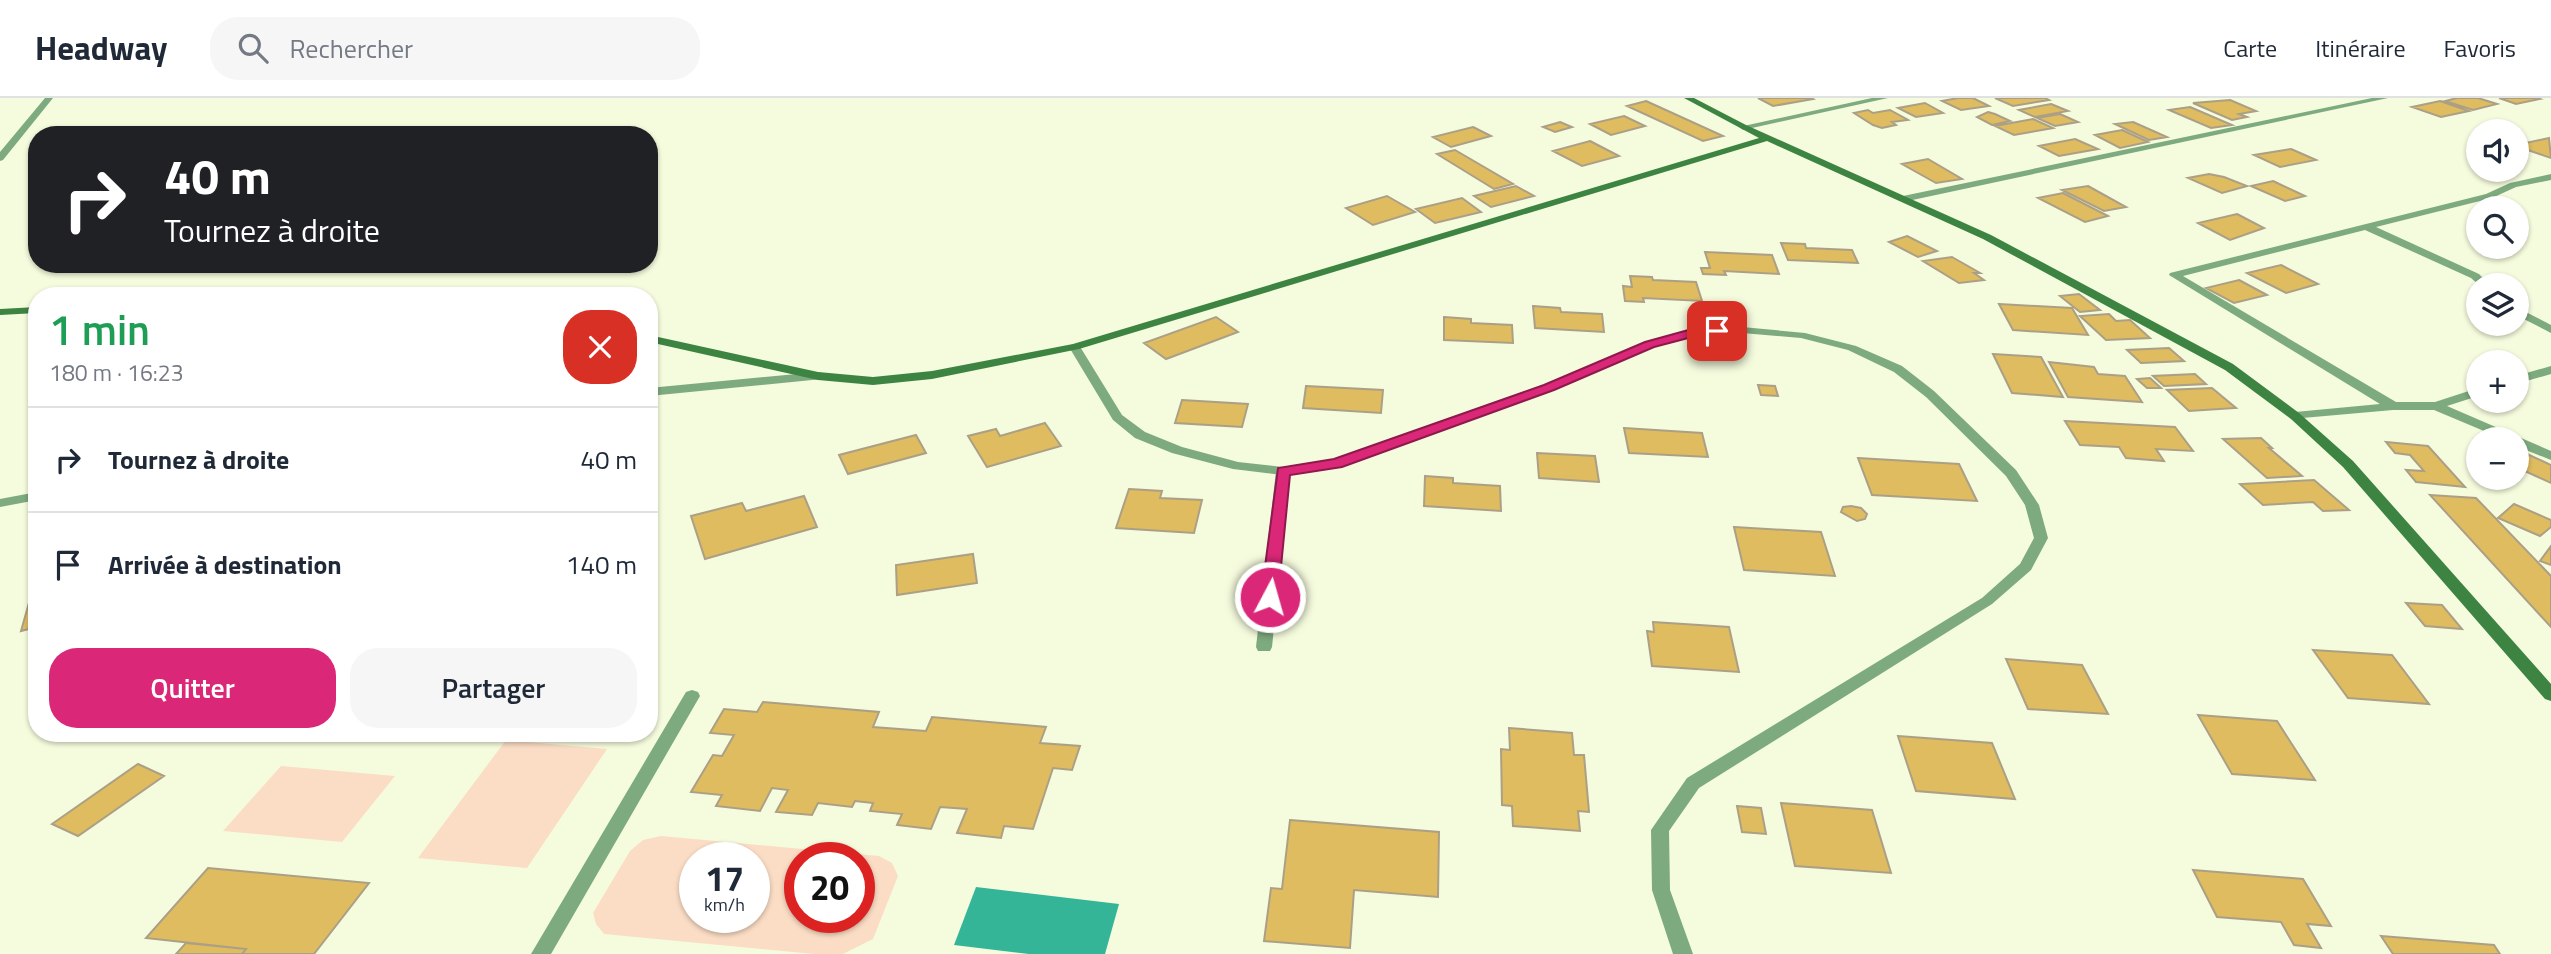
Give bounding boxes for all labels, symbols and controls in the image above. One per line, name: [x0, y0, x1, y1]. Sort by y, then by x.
search box: [210, 17, 700, 80]
text: Headway: [35, 23, 168, 73]
icon: search: [234, 29, 272, 67]
text: Rechercher: [290, 29, 413, 68]
text: Carte: [2223, 30, 2277, 66]
text: Itinéraire: [2315, 30, 2406, 66]
text: Favoris: [2444, 30, 2516, 66]
map controls: [2466, 119, 2529, 490]
button: sound: [2466, 119, 2529, 182]
text: 40 m: [164, 138, 271, 213]
icon: right: [49, 154, 140, 245]
button: search: [2466, 196, 2529, 259]
text: Tournez à droite: [164, 206, 380, 254]
button: layers: [2466, 273, 2529, 336]
text: 1 min: [49, 297, 150, 361]
pin: [1687, 301, 1747, 361]
button: close: [563, 310, 637, 384]
icon: arrive: [1698, 312, 1736, 350]
button: +: [2466, 350, 2529, 413]
text: 180 m · 16:23: [49, 355, 184, 390]
button: −: [2466, 427, 2529, 490]
text: Tournez à droite: [108, 440, 289, 479]
text: 40 m: [580, 440, 637, 479]
icon: right: [49, 441, 87, 479]
text: Arrivée à destination: [108, 545, 342, 584]
text: 140 m: [566, 545, 637, 584]
icon: arrive: [49, 546, 87, 584]
position arrow: [1233, 560, 1307, 634]
button: Quitter: [49, 648, 336, 728]
button: Partager: [350, 648, 637, 728]
speed limit sign: 20: [784, 842, 875, 933]
text: 17: [705, 851, 744, 905]
text: km/h: [704, 891, 745, 918]

